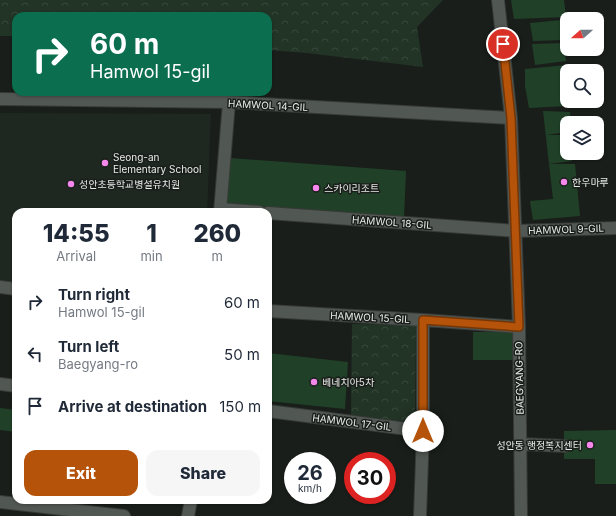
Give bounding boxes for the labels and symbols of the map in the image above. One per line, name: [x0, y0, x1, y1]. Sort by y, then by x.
north arrow: [560, 12, 604, 56]
pin: [486, 27, 520, 61]
street label: HAMWOL 14-GIL: [228, 97, 309, 113]
place label: Seong-an Elementary School: [113, 151, 202, 175]
marker: Seong-an Elementary School: [100, 158, 110, 168]
place label: 한우마루: [572, 176, 609, 188]
marker: 한우마루: [559, 177, 569, 187]
place label: 성안초등학교병설유치원: [79, 178, 180, 190]
marker: 성안초등학교병설유치원: [66, 179, 76, 189]
place label: 스카이리조트: [324, 182, 379, 194]
marker: 스카이리조트: [311, 183, 321, 193]
street label: HAMWOL 18-GIL: [352, 213, 433, 231]
street label: HAMWOL 9-GIL: [528, 222, 604, 236]
street label: HAMWOL 15-GIL: [330, 309, 411, 325]
street label: BAEGYANG-RO: [512, 341, 526, 415]
place label: 베네치아5차: [322, 376, 375, 388]
marker: 베네치아5차: [309, 377, 319, 387]
position arrow: [402, 410, 444, 452]
street label: HAMWOL 17-GIL: [312, 411, 393, 433]
place label: 성안동 행정복지센터: [496, 439, 582, 451]
marker: 성안동 행정복지센터: [585, 440, 595, 450]
speed limit sign: 30: [344, 452, 396, 504]

